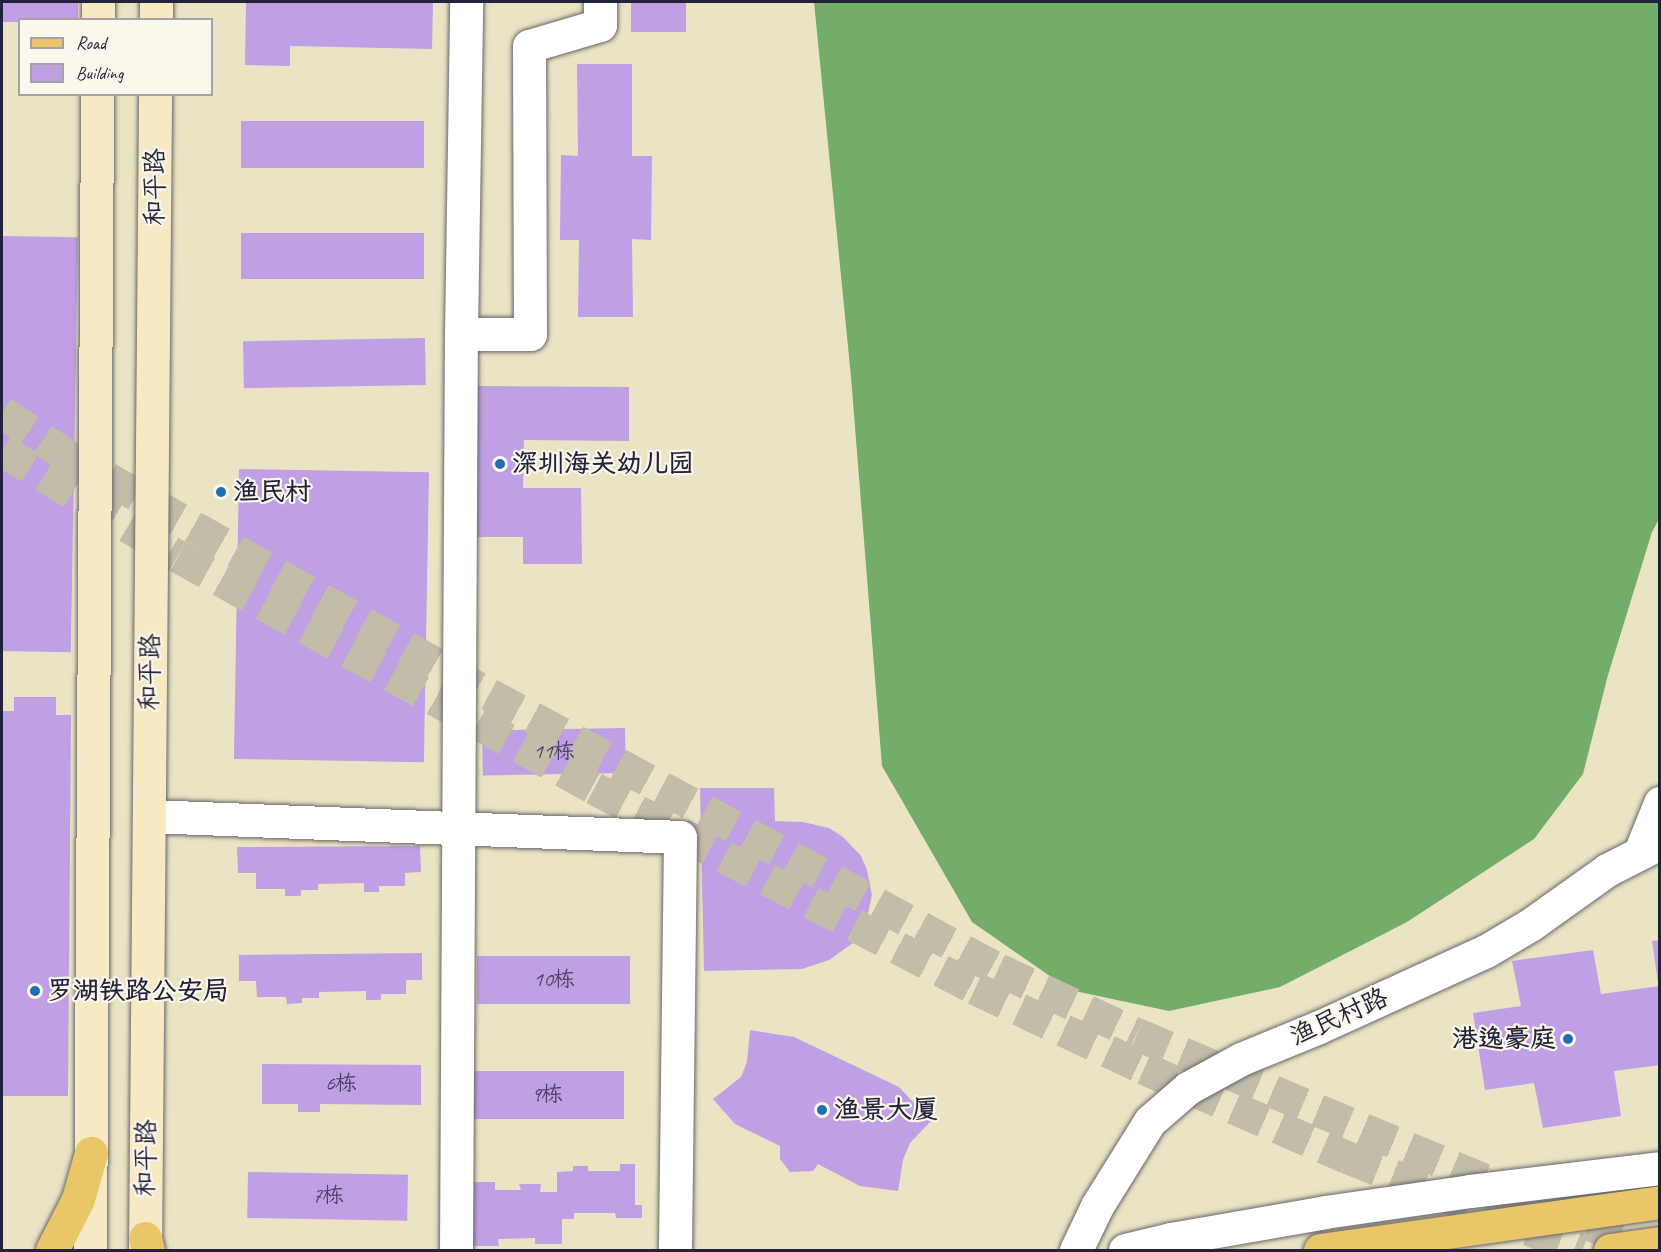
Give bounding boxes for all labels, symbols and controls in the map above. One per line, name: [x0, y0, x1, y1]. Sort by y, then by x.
legend: [18, 18, 213, 96]
text: Road: [76, 32, 106, 54]
text: Building: [76, 62, 123, 84]
street label: 和平路: [139, 148, 171, 226]
place label: 深圳海关幼儿园: [512, 448, 694, 480]
marker: 深圳海关幼儿园: [493, 457, 507, 471]
place label: 渔民村: [233, 476, 311, 508]
marker: 渔民村: [214, 485, 228, 499]
street label: 和平路: [134, 633, 166, 711]
house number: 11栋: [533, 739, 575, 765]
house number: 10栋: [533, 967, 575, 993]
place label: 罗湖铁路公安局: [47, 975, 229, 1007]
street label: 渔民村路: [1285, 982, 1393, 1052]
marker: 罗湖铁路公安局: [28, 984, 42, 998]
place label: 港逸豪庭: [1452, 1023, 1556, 1055]
marker: 港逸豪庭: [1561, 1032, 1575, 1046]
house number: 6栋: [325, 1071, 357, 1097]
house number: 9栋: [531, 1082, 563, 1108]
place label: 渔景大厦: [834, 1094, 938, 1126]
marker: 渔景大厦: [815, 1103, 829, 1117]
street label: 和平路: [130, 1119, 162, 1197]
house number: 7栋: [312, 1183, 344, 1209]

